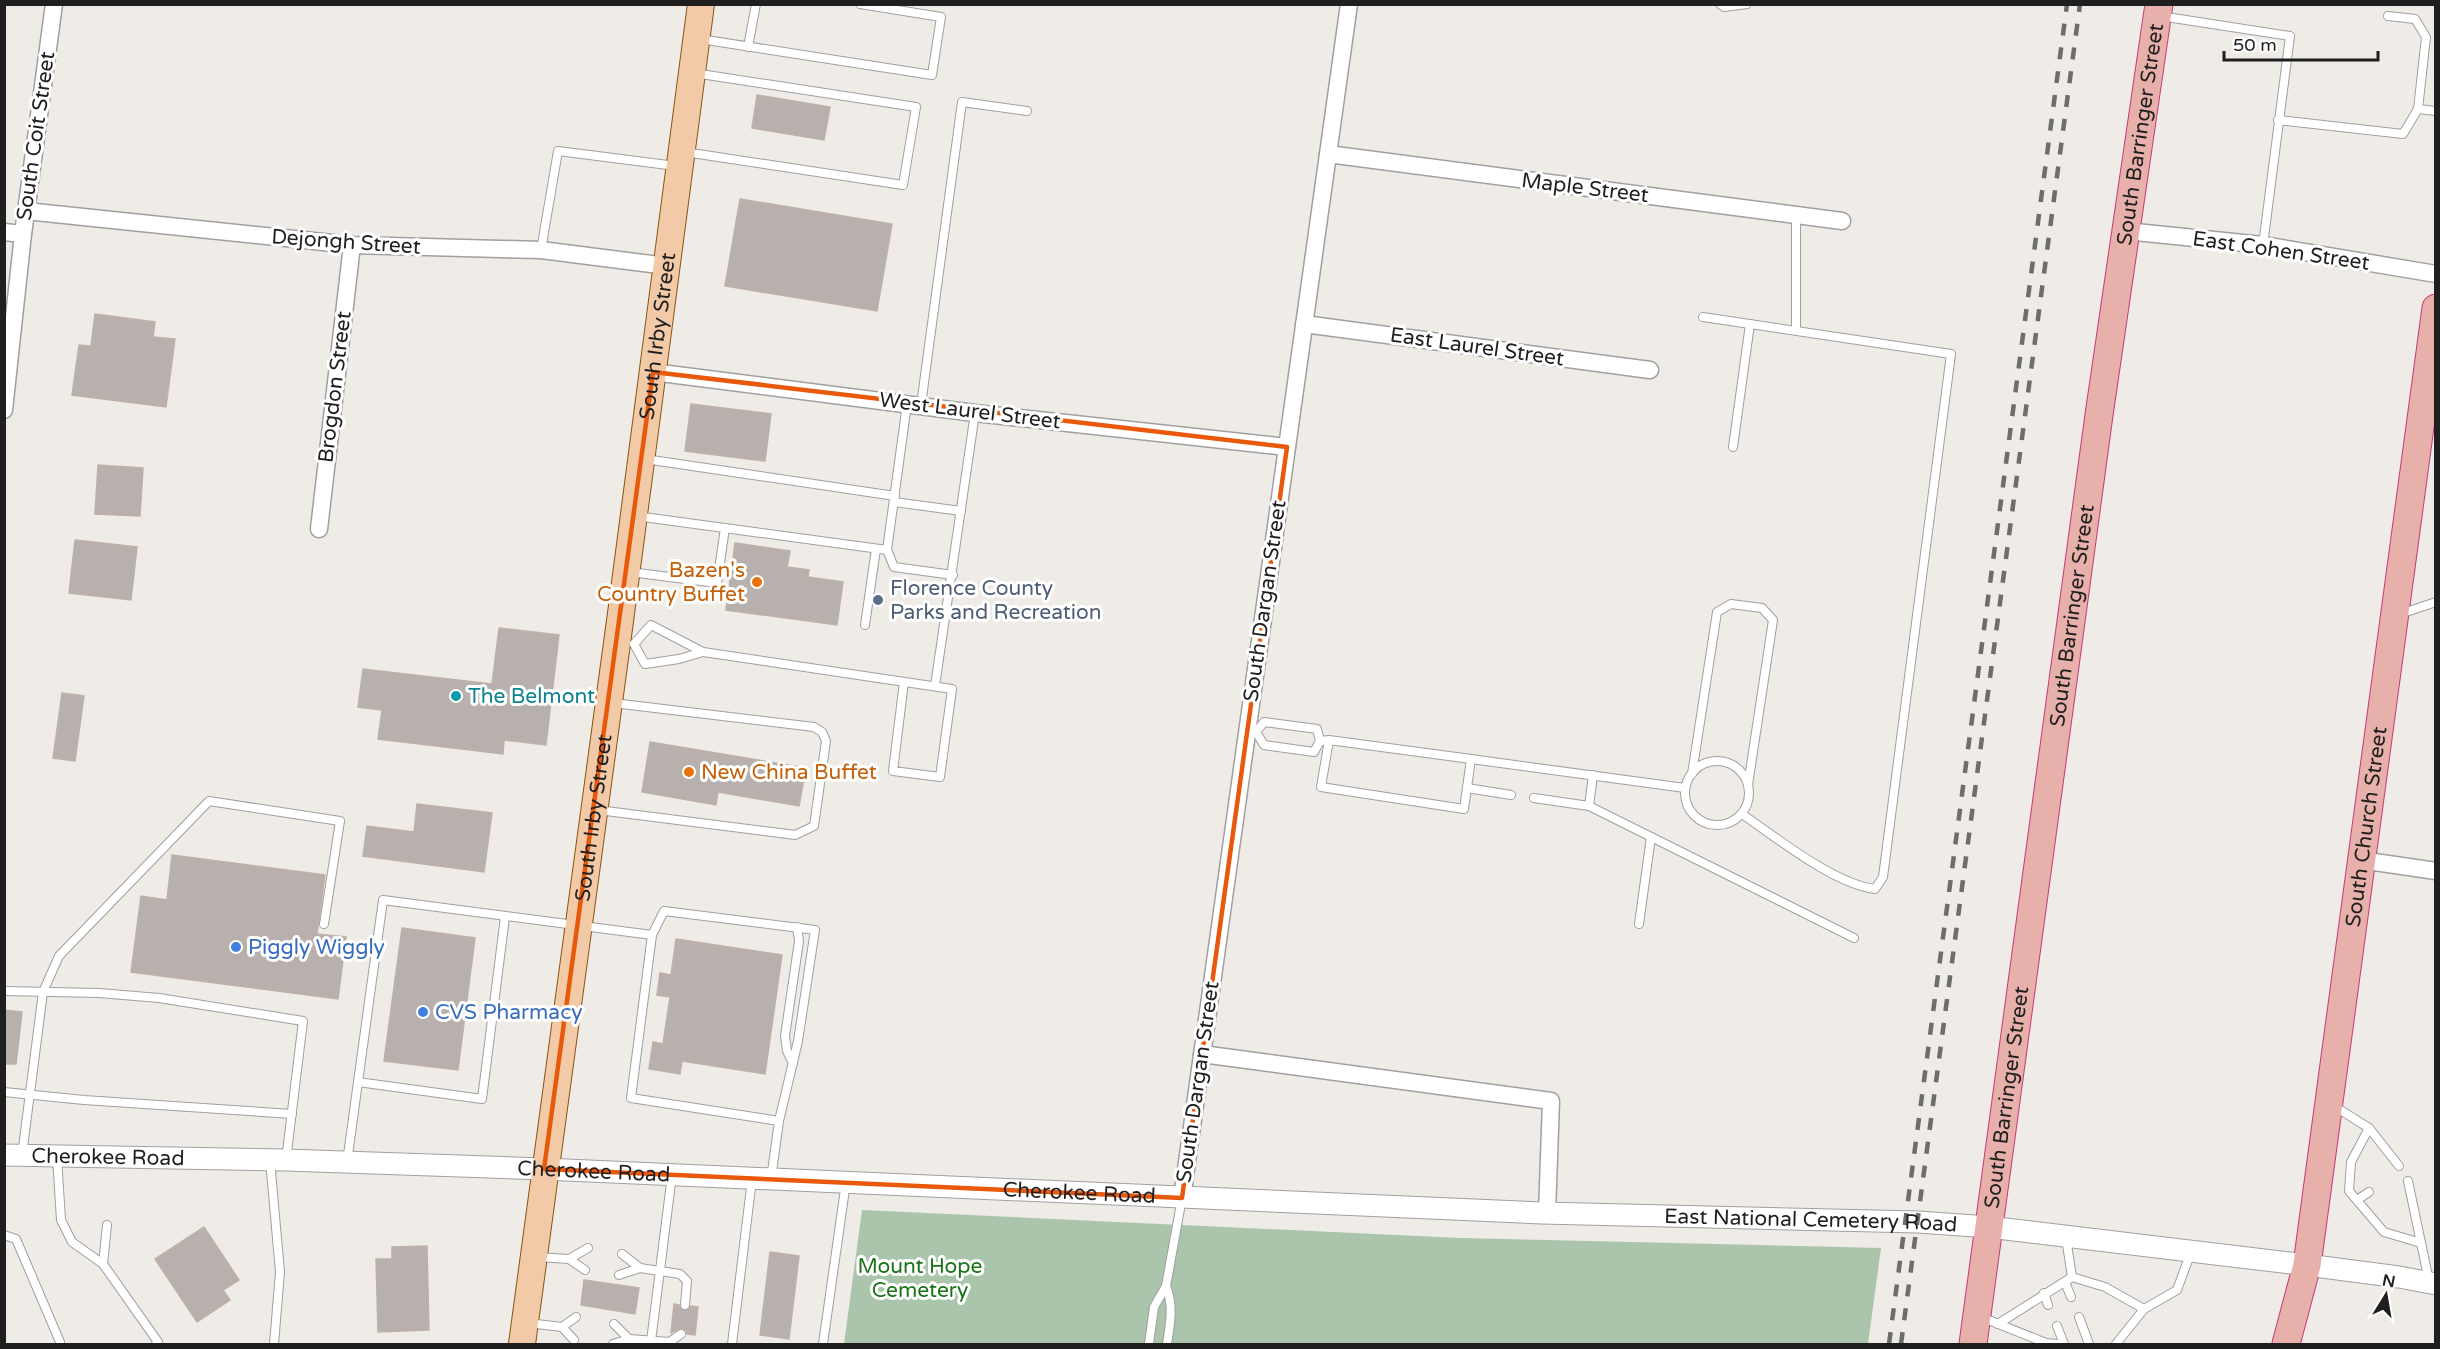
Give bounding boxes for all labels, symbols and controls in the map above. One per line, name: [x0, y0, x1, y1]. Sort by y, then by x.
street label: South Barringer Street: [2111, 22, 2169, 247]
scale bar: [2224, 24, 2378, 62]
text: 50 m: [2233, 34, 2277, 56]
street label: South Coit Street: [12, 50, 60, 222]
street label: Maple Street: [1520, 168, 1650, 208]
street label: Dejongh Street: [270, 224, 422, 260]
street label: East Cohen Street: [2191, 226, 2371, 276]
street label: South Irby Street: [634, 251, 681, 421]
street label: Brogdon Street: [313, 310, 357, 464]
street label: East Laurel Street: [1388, 322, 1566, 372]
street label: West Laurel Street: [878, 387, 1062, 435]
street label: South Dargan Street: [1238, 499, 1292, 703]
street label: South Barringer Street: [2044, 503, 2099, 728]
place label: Bazen's Country Buffet: [597, 558, 745, 607]
marker: Bazen's Country Buffet: [750, 575, 764, 589]
place label: Florence County Parks and Recreation: [890, 576, 1102, 625]
marker: Florence County Parks and Recreation: [871, 593, 885, 607]
place label: The Belmont: [468, 684, 595, 709]
marker: The Belmont: [449, 689, 463, 703]
street label: South Church Street: [2340, 725, 2392, 929]
street label: South Irby Street: [570, 733, 617, 903]
place label: New China Buffet: [701, 760, 877, 785]
marker: New China Buffet: [682, 765, 696, 779]
place label: Piggly Wiggly: [248, 935, 385, 960]
marker: Piggly Wiggly: [229, 940, 243, 954]
street label: South Dargan Street: [1171, 980, 1225, 1184]
street label: South Barringer Street: [1979, 985, 2034, 1210]
place label: CVS Pharmacy: [435, 1000, 583, 1025]
marker: CVS Pharmacy: [416, 1005, 430, 1019]
street label: Cherokee Road: [31, 1143, 185, 1171]
street label: Cherokee Road: [517, 1156, 671, 1187]
street label: Cherokee Road: [1002, 1177, 1156, 1208]
street label: East National Cemetery Road: [1664, 1203, 1958, 1237]
park label: Mount Hope Cemetery: [857, 1254, 983, 1303]
north arrow: [2356, 1265, 2416, 1325]
text: N: [2380, 1270, 2397, 1292]

